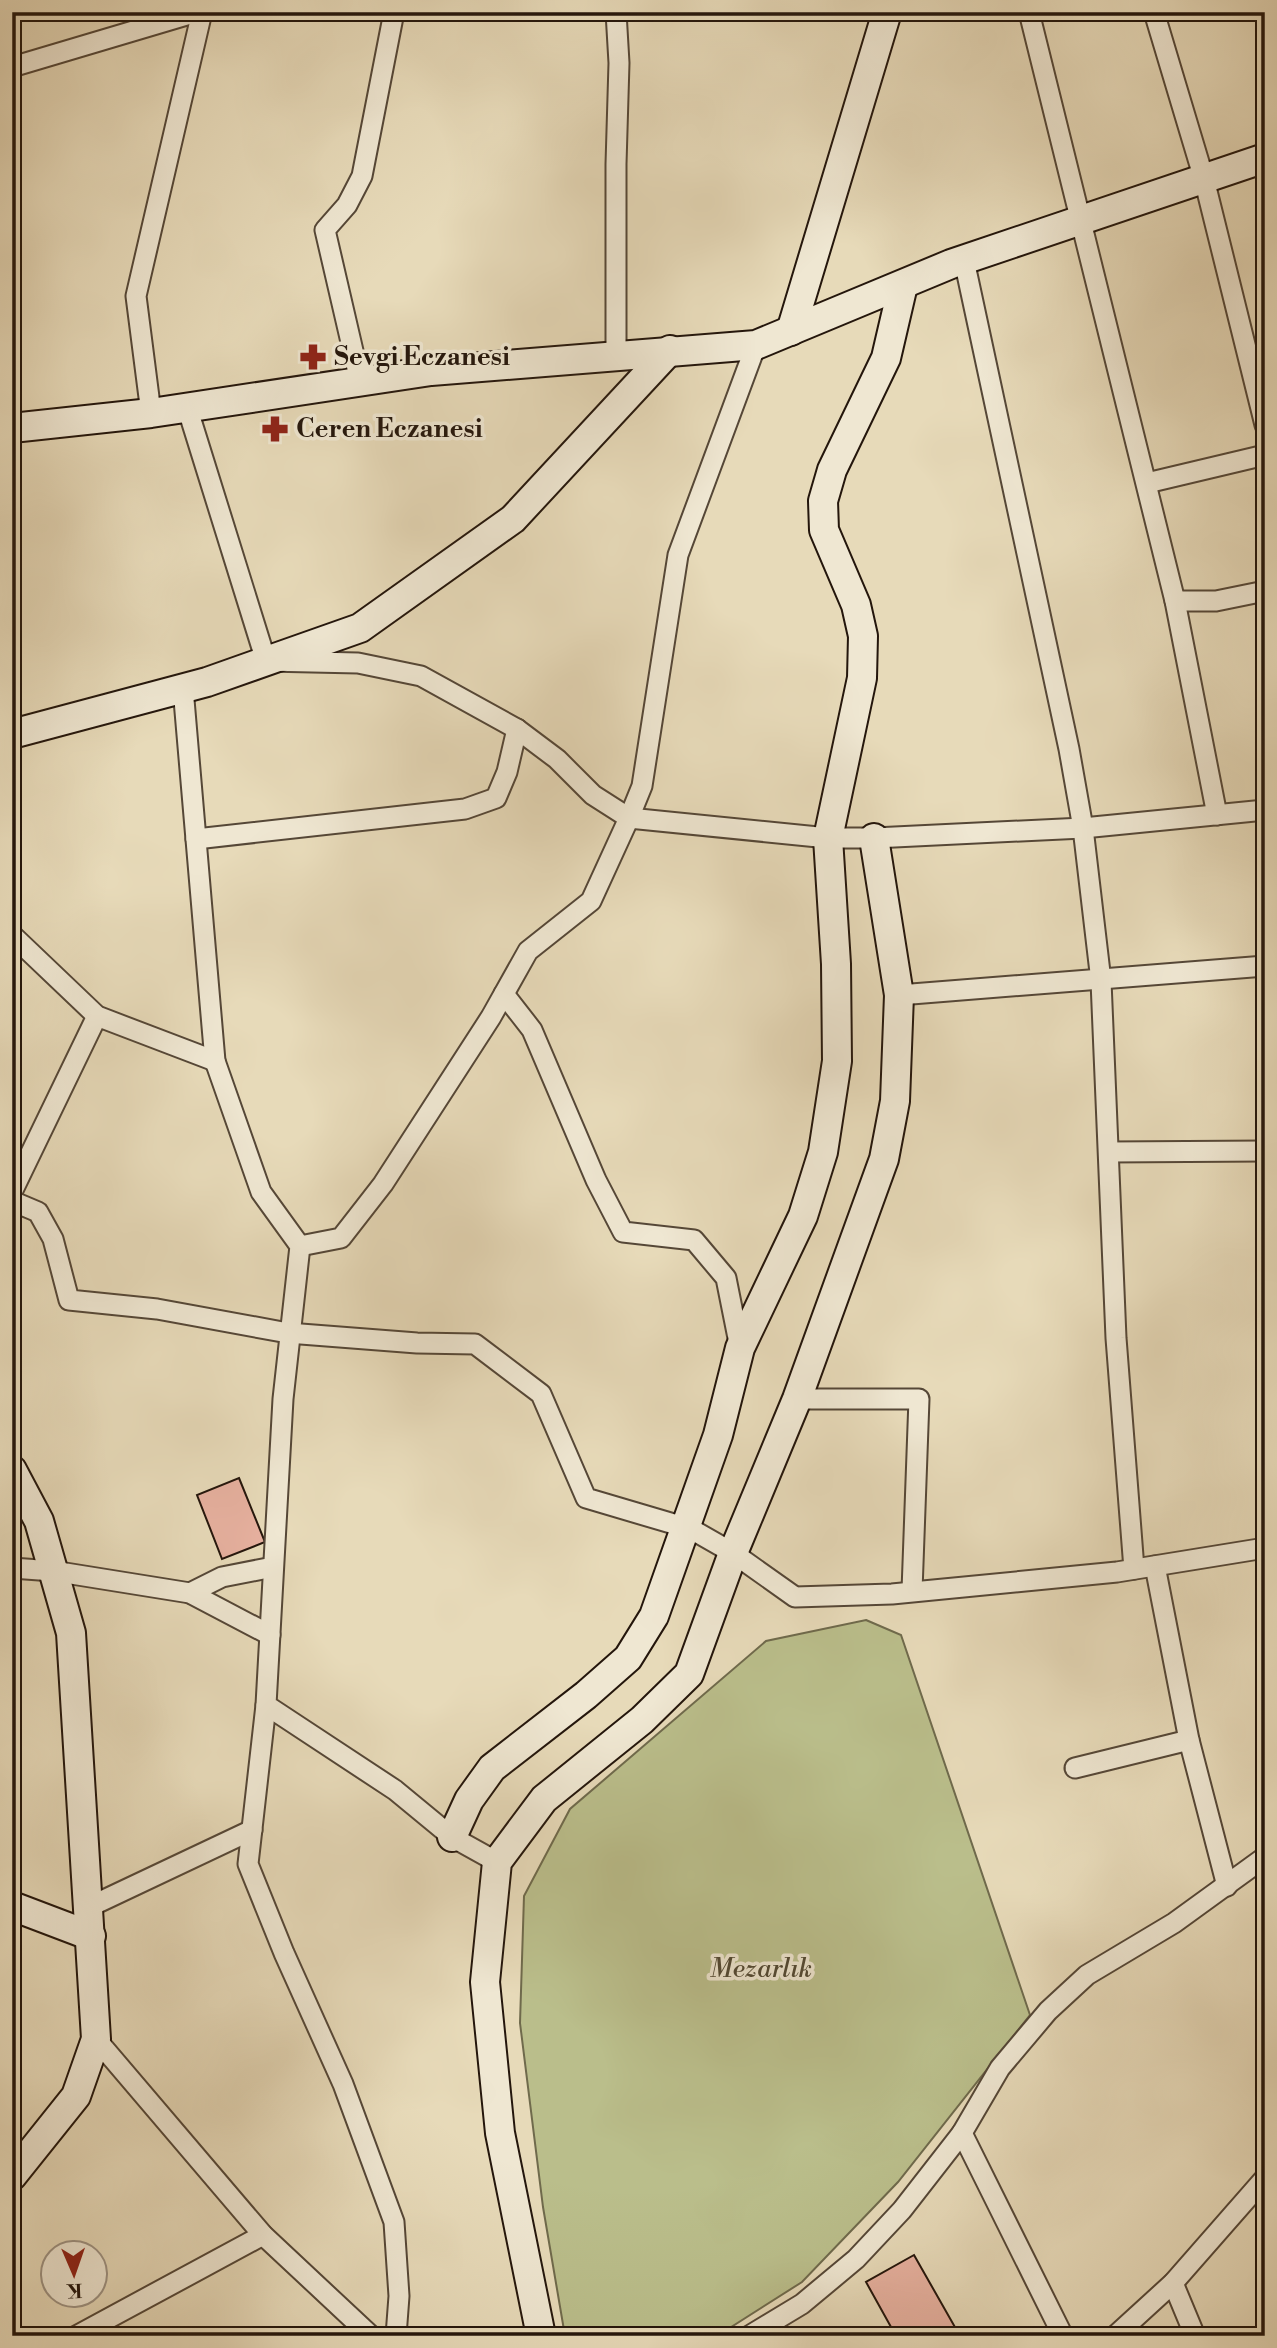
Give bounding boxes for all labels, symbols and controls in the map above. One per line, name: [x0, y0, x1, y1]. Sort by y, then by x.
place label: Sevgi Eczanesi: [334, 341, 510, 373]
pharmacy icon: Sevgi Eczanesi: [298, 342, 328, 372]
place label: Ceren Eczanesi: [296, 413, 483, 445]
pharmacy icon: Ceren Eczanesi: [260, 414, 290, 444]
park label: Mezarlık: [710, 1953, 812, 1985]
north arrow: [38, 2240, 108, 2310]
text: K: [66, 2278, 83, 2302]

